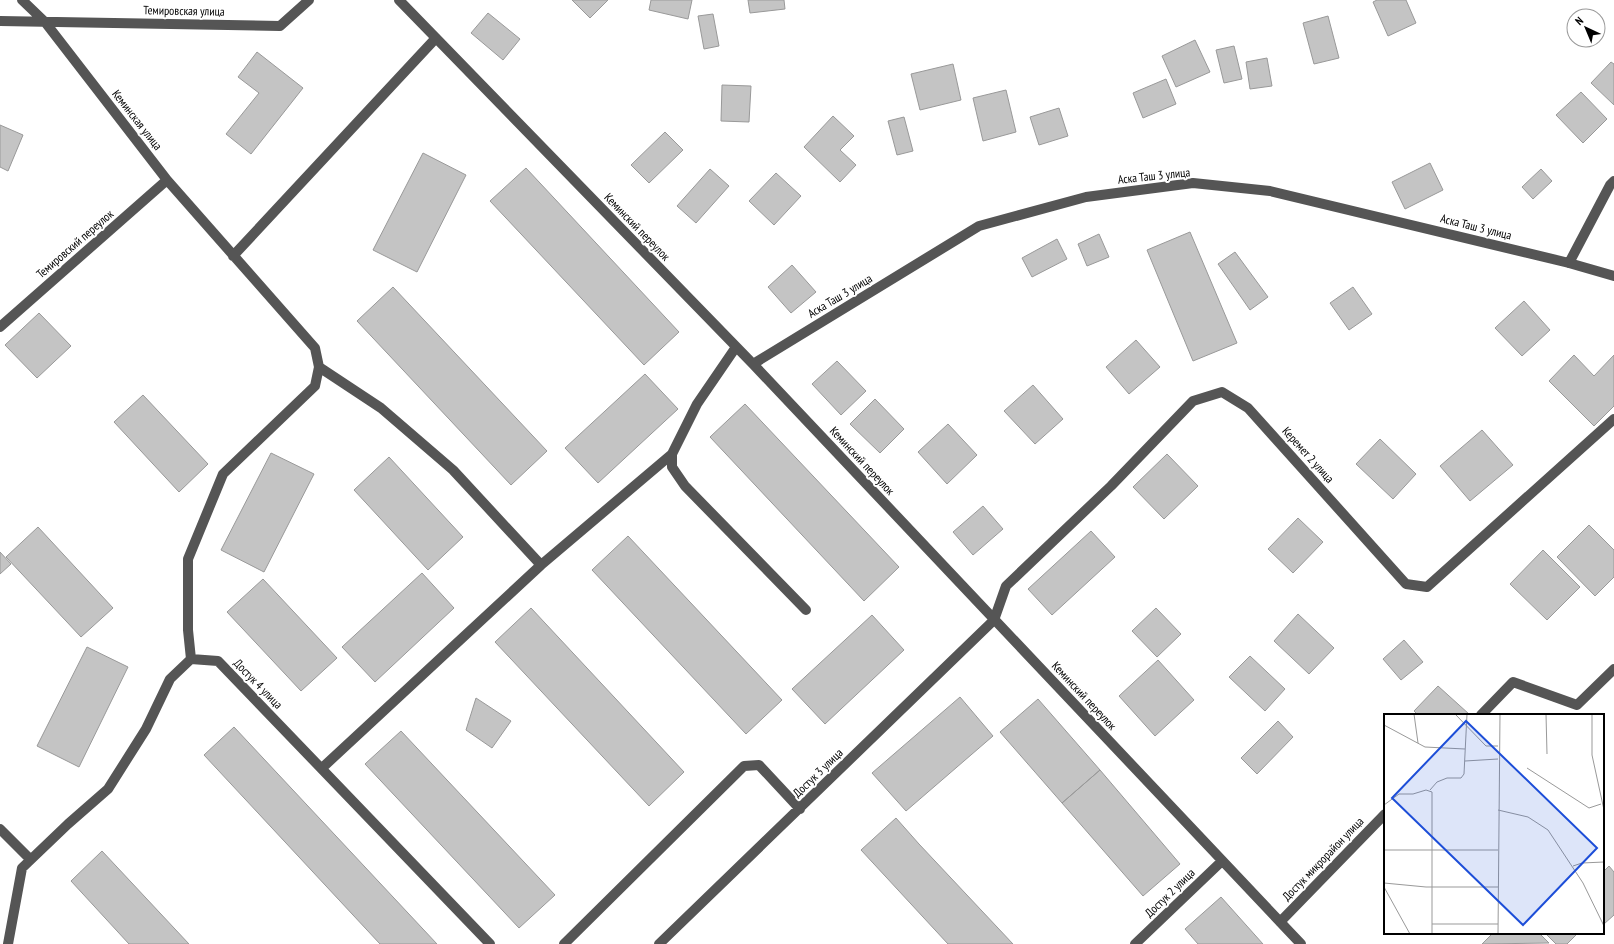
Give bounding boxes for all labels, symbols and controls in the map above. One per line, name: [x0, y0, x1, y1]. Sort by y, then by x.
street label: Темировская улица: [143, 2, 225, 19]
north arrow: [1566, 8, 1606, 48]
text: N: [1572, 14, 1586, 28]
street label: Кеминская улица: [109, 87, 166, 153]
street label: Аска Таш 3 улица: [1117, 164, 1191, 187]
street label: Кеминский переулок: [601, 190, 674, 264]
street label: Темировский переулок: [33, 206, 116, 281]
street label: Аска Таш 3 улица: [1439, 210, 1513, 243]
street label: Аска Таш 3 улица: [805, 270, 875, 321]
street label: Кеминский переулок: [827, 423, 898, 498]
street label: Керемет 2 улица: [1279, 424, 1338, 486]
street label: Достук 4 улица: [231, 656, 286, 712]
street label: Кеминский переулок: [1049, 658, 1120, 733]
inset map: [1384, 714, 1604, 934]
street label: Достук 3 улица: [790, 745, 846, 800]
street label: Достук микрорайон улица: [1279, 814, 1367, 904]
street label: Достук 2 улица: [1142, 865, 1198, 920]

